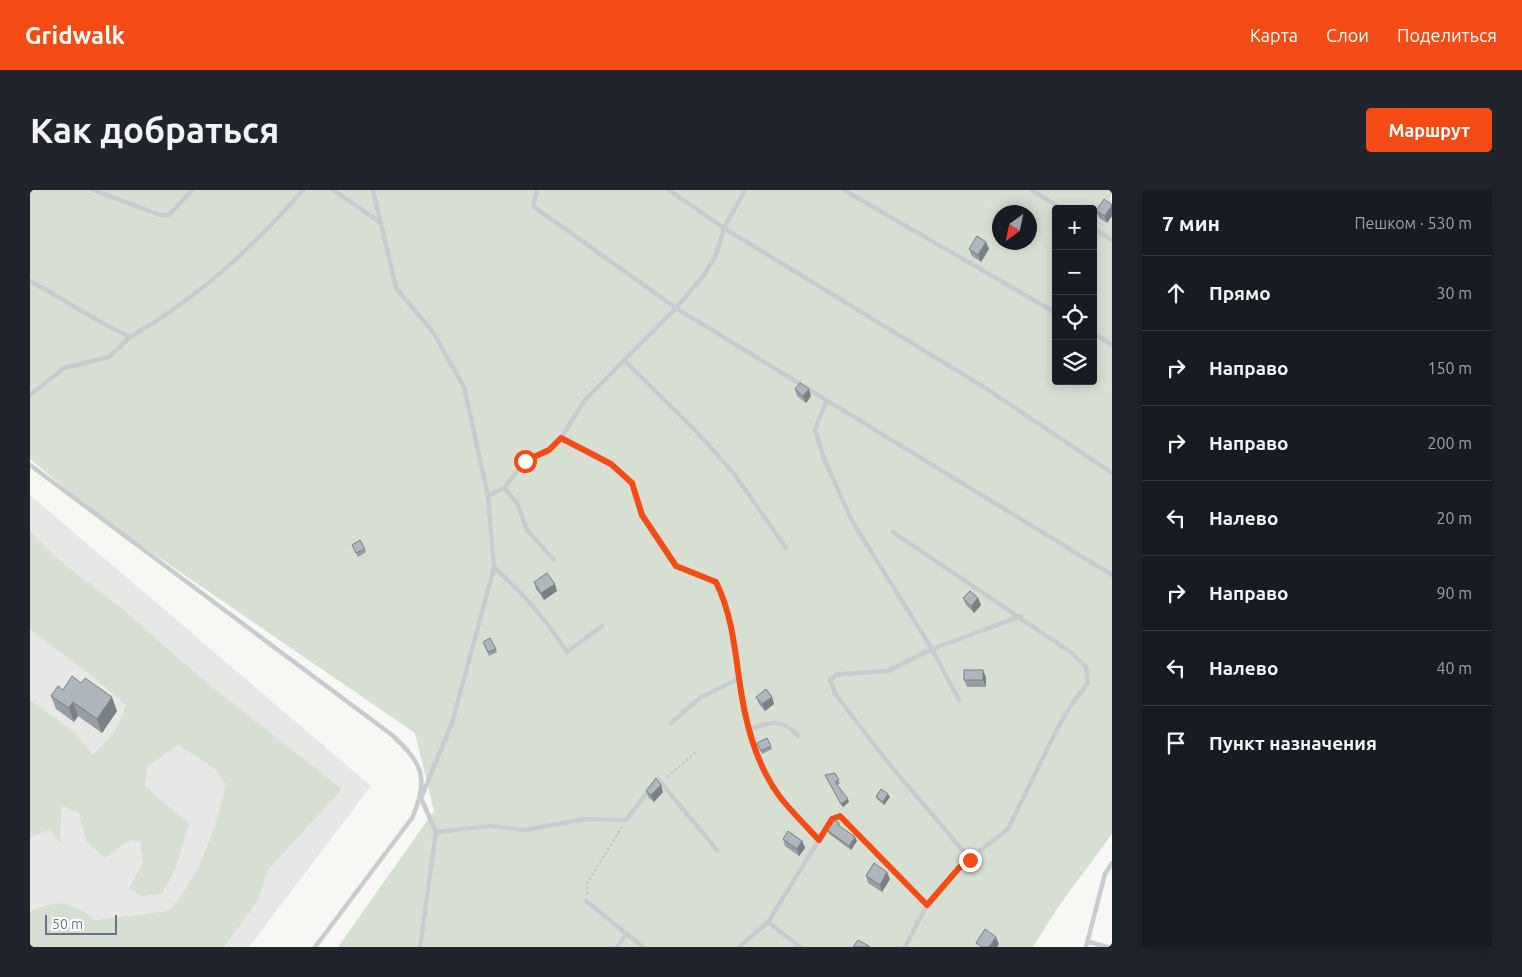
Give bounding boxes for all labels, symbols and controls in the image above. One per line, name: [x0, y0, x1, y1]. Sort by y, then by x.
text: Gridwalk: [25, 22, 125, 49]
text: Карта: [1250, 25, 1298, 45]
text: Слои: [1326, 25, 1369, 45]
text: Поделиться: [1397, 25, 1497, 45]
button: Маршрут: [1366, 108, 1492, 152]
text: Как добраться: [30, 110, 279, 150]
north arrow: [992, 205, 1037, 250]
map controls: [1052, 205, 1097, 385]
button: +: [1052, 205, 1097, 250]
text: 7 мин: [1162, 211, 1220, 235]
text: Пешком · 530 m: [1354, 214, 1472, 232]
button: −: [1052, 250, 1097, 295]
icon: ahead: [1162, 279, 1190, 307]
text: Прямо: [1209, 282, 1271, 304]
text: 30 m: [1436, 284, 1472, 302]
button: locate: [1052, 295, 1097, 340]
button: layers: [1052, 340, 1097, 385]
icon: right: [1162, 354, 1190, 382]
text: Направо: [1209, 357, 1289, 379]
text: 150 m: [1427, 359, 1472, 377]
icon: right: [1162, 429, 1190, 457]
text: Направо: [1209, 432, 1289, 454]
text: 200 m: [1427, 434, 1472, 452]
route start: [514, 450, 537, 473]
icon: left: [1162, 504, 1190, 532]
text: Налево: [1209, 507, 1278, 529]
text: 20 m: [1436, 509, 1472, 527]
icon: right: [1162, 579, 1190, 607]
text: Направо: [1209, 582, 1289, 604]
text: 90 m: [1436, 584, 1472, 602]
icon: left: [1162, 654, 1190, 682]
text: Налево: [1209, 657, 1278, 679]
text: 40 m: [1436, 659, 1472, 677]
icon: arrive: [1162, 729, 1190, 757]
text: Пункт назначения: [1209, 732, 1377, 754]
route end: [959, 849, 982, 872]
scale bar: [45, 912, 118, 935]
text: 50 m: [52, 916, 83, 932]

